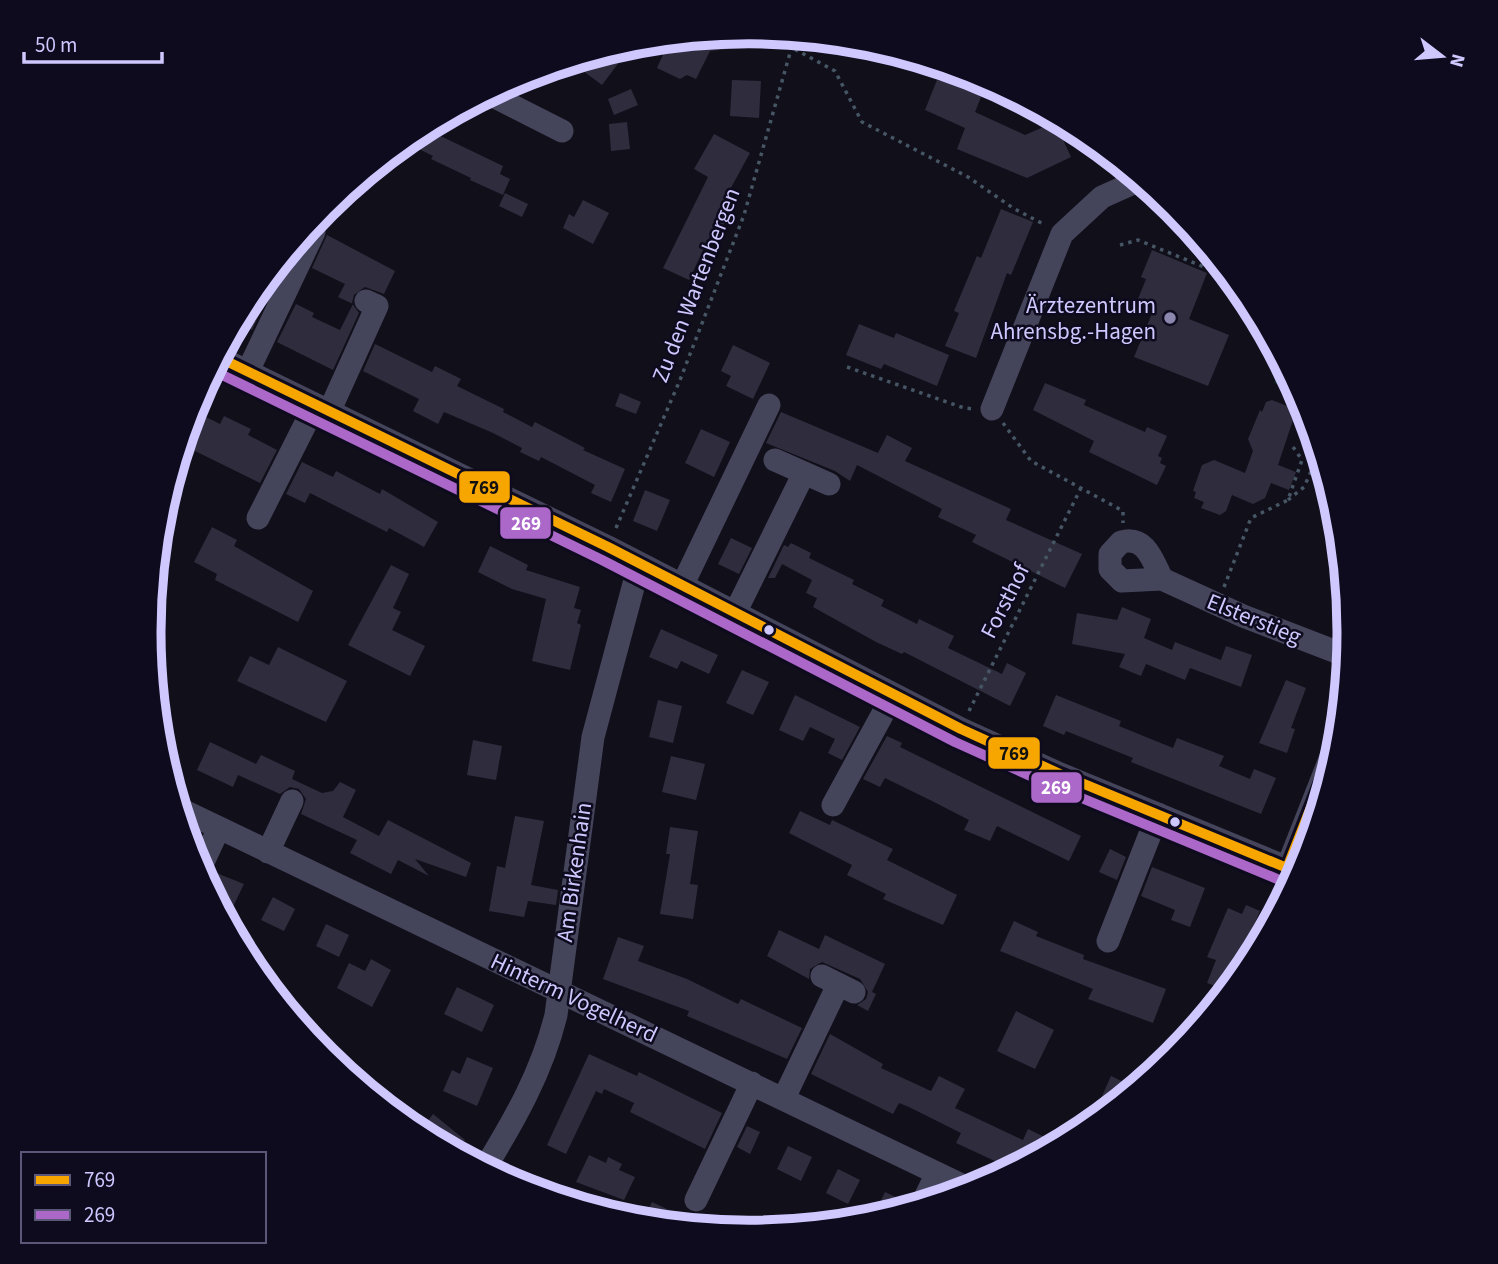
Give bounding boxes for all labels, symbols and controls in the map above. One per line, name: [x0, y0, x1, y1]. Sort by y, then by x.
scale bar: [24, 21, 163, 65]
north arrow: [1407, 21, 1477, 91]
text: 50 m: [35, 30, 77, 60]
text: N: [1442, 50, 1472, 70]
street label: Zu den Wartenbergen: [644, 183, 748, 387]
place label: Ärztezentrum Ahrensbg.-Hagen: [991, 289, 1156, 348]
marker: Ärztezentrum Ahrensbg.-Hagen: [1162, 310, 1178, 326]
line badge: 769: [458, 470, 511, 504]
text: 769: [469, 475, 499, 502]
line badge: 269: [499, 506, 552, 540]
text: 269: [511, 511, 541, 538]
street label: Forsthof: [972, 557, 1038, 644]
street label: Elsterstieg: [1202, 585, 1307, 653]
unlabelled marker: [762, 623, 776, 637]
line badge: 769: [987, 736, 1041, 770]
text: 769: [999, 741, 1029, 768]
line badge: 269: [1030, 771, 1083, 804]
text: 269: [1041, 775, 1071, 802]
street label: Am Birkenhain: [548, 800, 600, 944]
unlabelled marker: [1168, 815, 1182, 829]
street label: Hinterm Vogelherd: [485, 945, 663, 1051]
legend: [21, 1152, 266, 1243]
text: 769: [84, 1165, 115, 1195]
text: 269: [84, 1200, 115, 1230]

